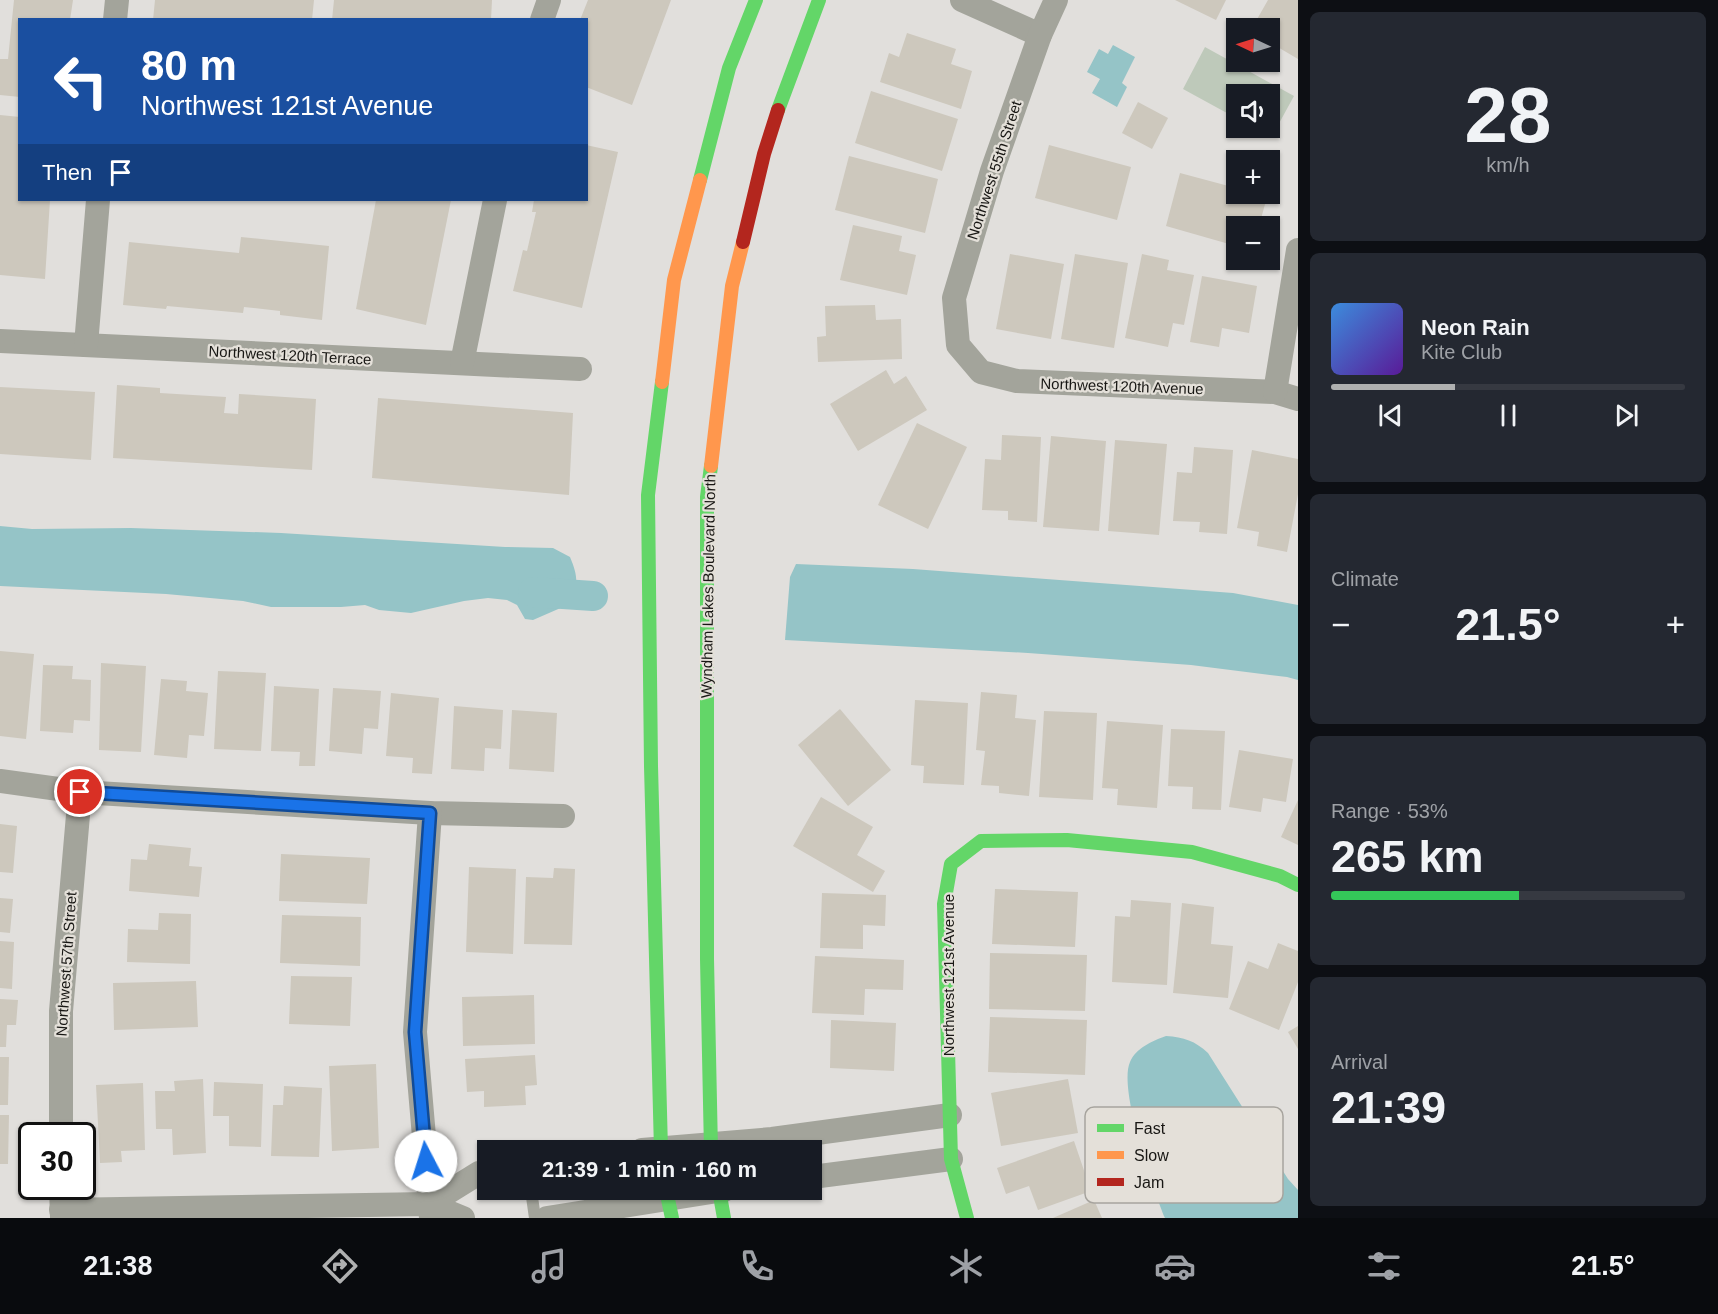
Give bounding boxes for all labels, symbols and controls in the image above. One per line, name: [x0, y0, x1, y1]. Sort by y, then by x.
north arrow: [1226, 18, 1280, 72]
map controls: [1226, 18, 1280, 270]
icon: left: [42, 42, 120, 120]
text: 80 m: [141, 42, 237, 89]
text: 28: [1465, 71, 1551, 159]
button: sound: [1226, 84, 1280, 138]
text: Northwest 121st Avenue: [141, 91, 433, 121]
street label: Northwest 55th Street: [964, 98, 1025, 242]
button: +: [1226, 150, 1280, 204]
text: km/h: [1486, 154, 1530, 176]
icon: arrive: [104, 156, 137, 189]
text: Then: [42, 160, 92, 185]
button: −: [1226, 216, 1280, 270]
text: Neon Rain: [1421, 315, 1530, 340]
text: Kite Club: [1421, 341, 1502, 363]
street label: Northwest 120th Terrace: [208, 342, 372, 368]
street label: Northwest 120th Avenue: [1040, 375, 1204, 397]
icon: previous: [1374, 399, 1407, 432]
icon: pause: [1492, 399, 1525, 432]
icon: next: [1610, 399, 1643, 432]
street label: Wyndham Lakes Boulevard North: [698, 474, 718, 698]
text: Climate: [1331, 568, 1399, 590]
text: 21.5°: [1455, 599, 1561, 650]
text: −: [1331, 606, 1350, 643]
text: +: [1666, 606, 1685, 643]
pin: [54, 766, 105, 817]
icon: arrive: [63, 775, 96, 808]
text: Range · 53%: [1331, 800, 1448, 822]
text: 265 km: [1331, 831, 1484, 882]
street label: Northwest 57th Street: [52, 890, 80, 1037]
street label: Northwest 121st Avenue: [940, 894, 957, 1056]
text: Arrival: [1331, 1051, 1388, 1073]
text: 21:39: [1331, 1082, 1446, 1133]
legend: [1085, 1107, 1283, 1203]
text: Fast: [1134, 1120, 1166, 1137]
speed limit sign: 30: [18, 1122, 96, 1200]
position arrow: [394, 1129, 458, 1193]
text: Slow: [1134, 1147, 1169, 1164]
text: 21:39 · 1 min · 160 m: [542, 1157, 757, 1182]
text: Jam: [1134, 1174, 1164, 1191]
icon: directions: [319, 1245, 361, 1287]
icon: music: [528, 1245, 570, 1287]
icon: phone: [736, 1245, 778, 1287]
icon: climate: [945, 1245, 987, 1287]
icon: car: [1154, 1245, 1196, 1287]
icon: filters: [1363, 1245, 1405, 1287]
text: 21:38: [83, 1251, 152, 1281]
text: 21.5°: [1571, 1251, 1635, 1281]

